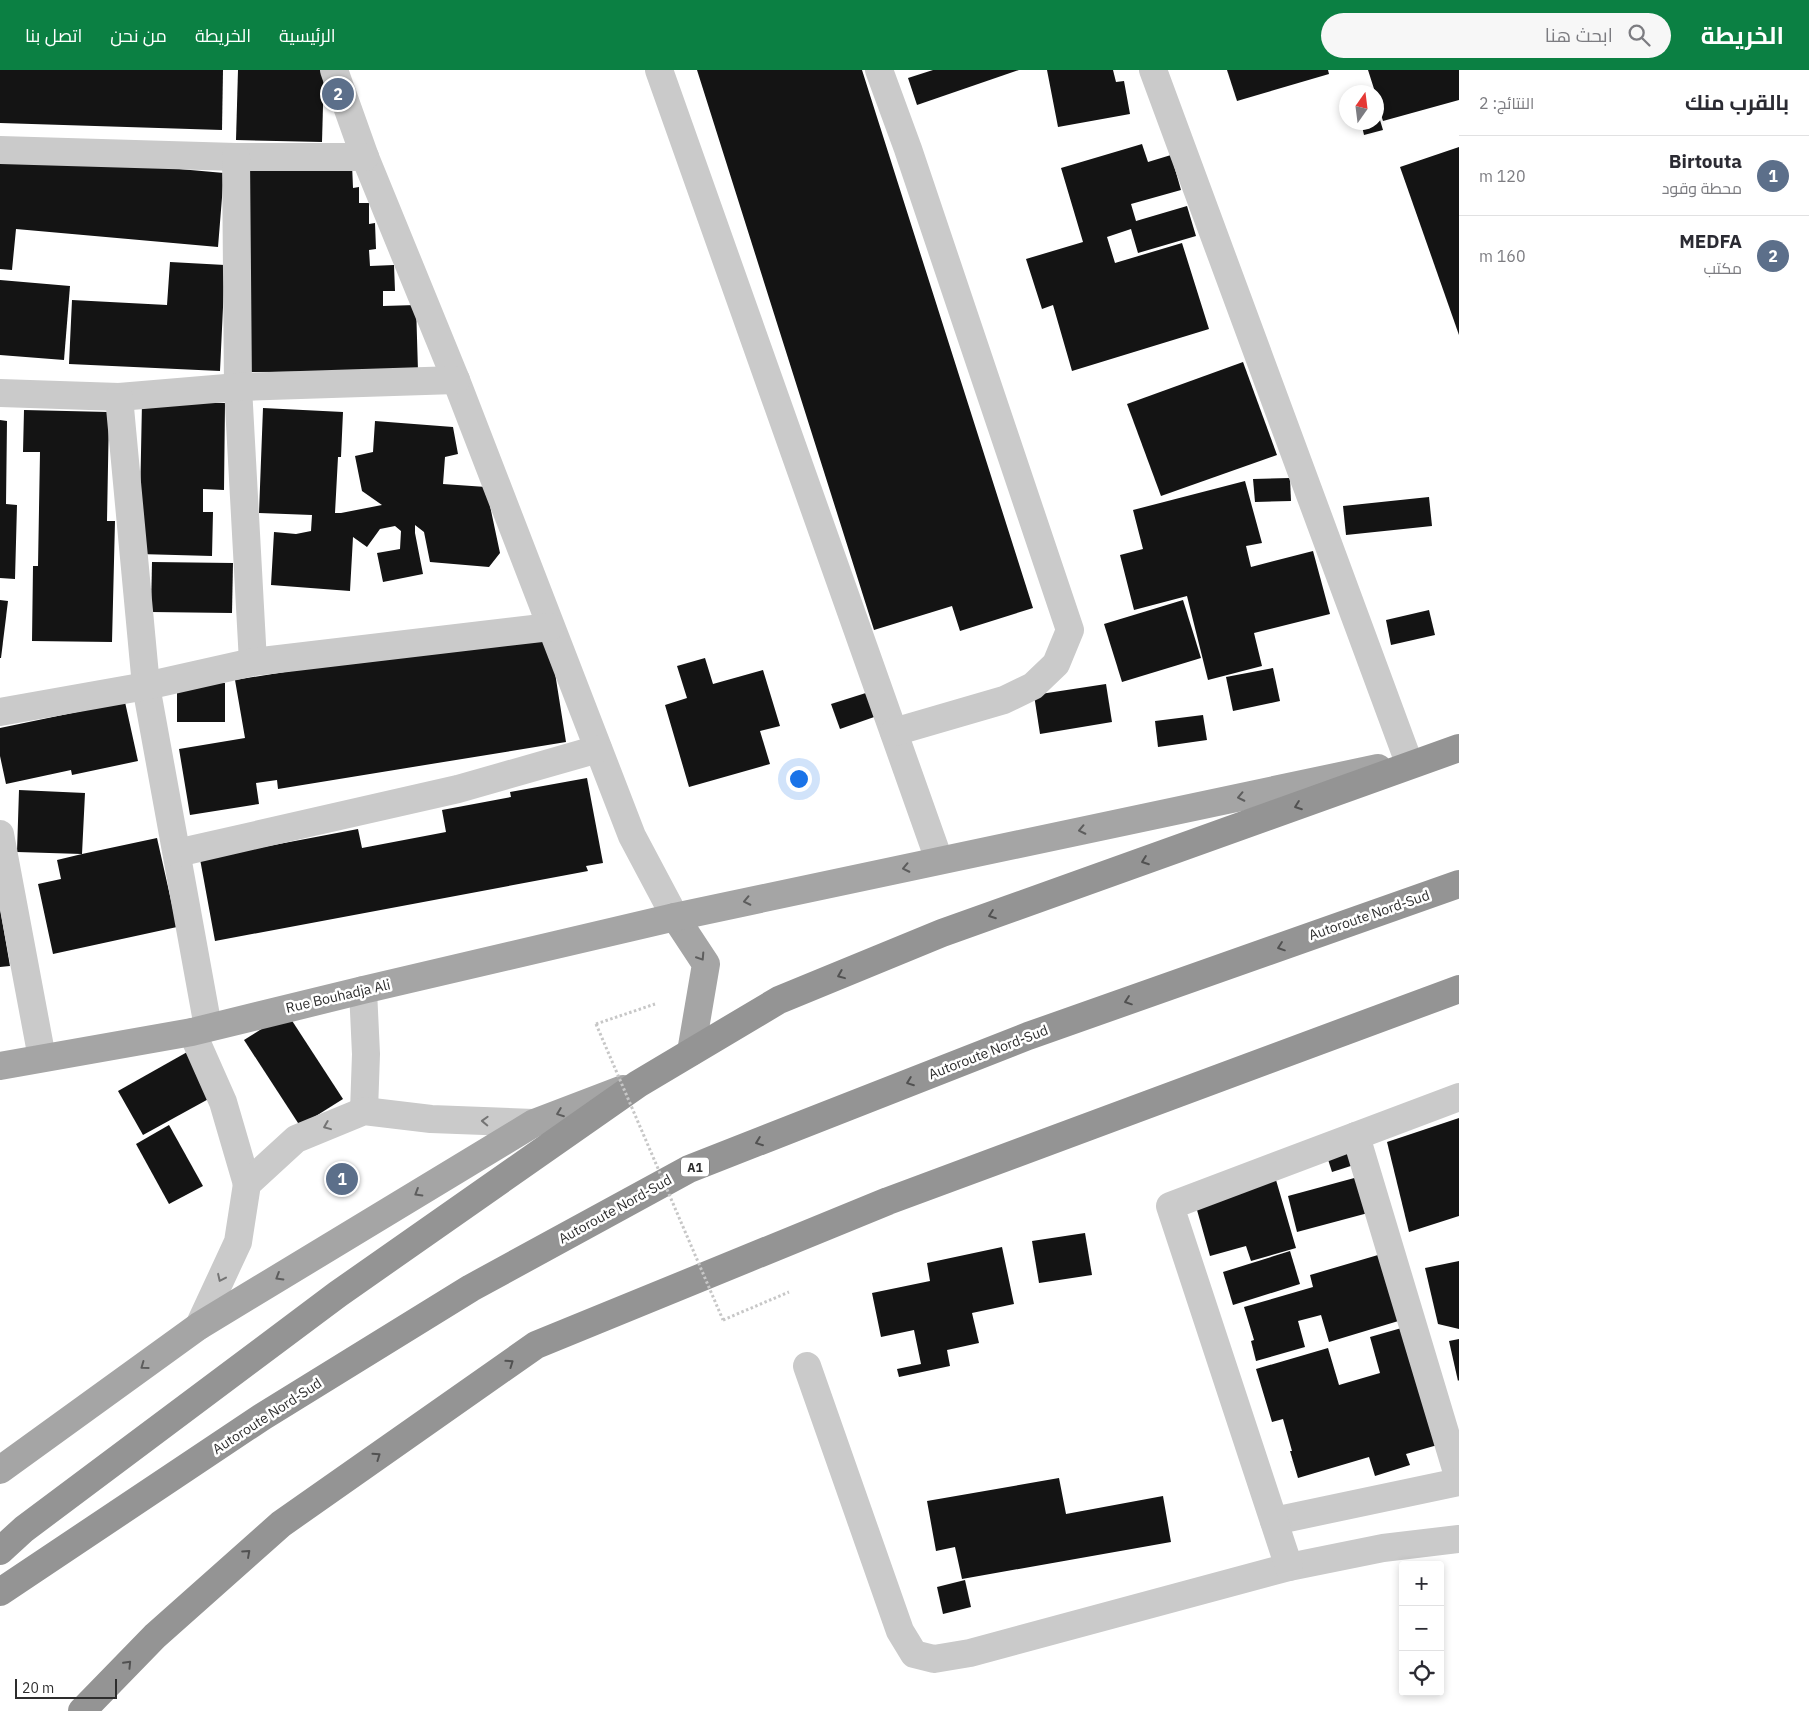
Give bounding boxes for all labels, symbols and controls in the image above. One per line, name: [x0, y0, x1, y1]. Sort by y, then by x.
search box: [1321, 13, 1671, 58]
text: الخريطة: [1701, 19, 1784, 51]
icon: search: [1625, 21, 1653, 49]
text: ابحث هنا: [1545, 23, 1613, 47]
text: اتصل بنا: [25, 24, 82, 47]
text: من نحن: [110, 24, 167, 47]
text: الخريطة: [195, 24, 251, 47]
text: الرئيسية: [279, 24, 336, 47]
pin: 2: [322, 75, 354, 113]
north arrow: [1339, 85, 1384, 130]
text: بالقرب منك: [1685, 88, 1789, 116]
text: النتائج: 2: [1479, 93, 1534, 113]
text: Birtouta: [1669, 149, 1742, 173]
text: 120 m: [1479, 166, 1526, 186]
text: 1: [1768, 166, 1778, 186]
text: محطة وقود: [1662, 178, 1742, 198]
text: MEDFA: [1679, 229, 1742, 253]
text: 160 m: [1479, 246, 1526, 266]
text: 2: [1768, 246, 1778, 266]
text: مكتب: [1703, 258, 1742, 278]
your location: [786, 766, 812, 792]
one-way arrow: [1237, 791, 1245, 801]
one-way arrow: [1294, 800, 1303, 810]
one-way arrow: [1078, 824, 1086, 835]
one-way arrow: [1141, 855, 1150, 865]
one-way arrow: [901, 862, 910, 872]
street label: Autoroute Nord-Sud: [1306, 886, 1432, 944]
one-way arrow: [743, 895, 751, 906]
one-way arrow: [988, 909, 996, 919]
one-way arrow: [1277, 941, 1286, 951]
one-way arrow: [695, 952, 705, 961]
one-way arrow: [837, 969, 846, 979]
street label: Rue Bouhadja Ali: [284, 975, 392, 1017]
one-way arrow: [1124, 995, 1133, 1005]
street label: Autoroute Nord-Sud: [926, 1021, 1050, 1083]
one-way arrow: [906, 1076, 915, 1086]
one-way arrow: [556, 1107, 564, 1117]
one-way arrow: [481, 1116, 489, 1126]
one-way arrow: [323, 1121, 331, 1131]
one-way arrow: [755, 1135, 764, 1146]
road number: A1: [681, 1158, 709, 1176]
pin: 1: [326, 1160, 358, 1198]
street label: Autoroute Nord-Sud: [555, 1170, 675, 1248]
one-way arrow: [415, 1186, 424, 1196]
one-way arrow: [276, 1270, 285, 1280]
one-way arrow: [217, 1273, 227, 1282]
one-way arrow: [140, 1360, 150, 1369]
one-way arrow: [505, 1360, 514, 1369]
street label: Autoroute Nord-Sud: [209, 1374, 325, 1458]
one-way arrow: [371, 1453, 381, 1462]
one-way arrow: [242, 1550, 251, 1559]
map controls: [1399, 1561, 1444, 1696]
button: +: [1399, 1561, 1444, 1606]
button: −: [1399, 1606, 1444, 1651]
button: locate: [1399, 1651, 1444, 1696]
one-way arrow: [122, 1660, 131, 1669]
scale bar: [15, 1676, 118, 1699]
text: 20 m: [22, 1679, 54, 1697]

